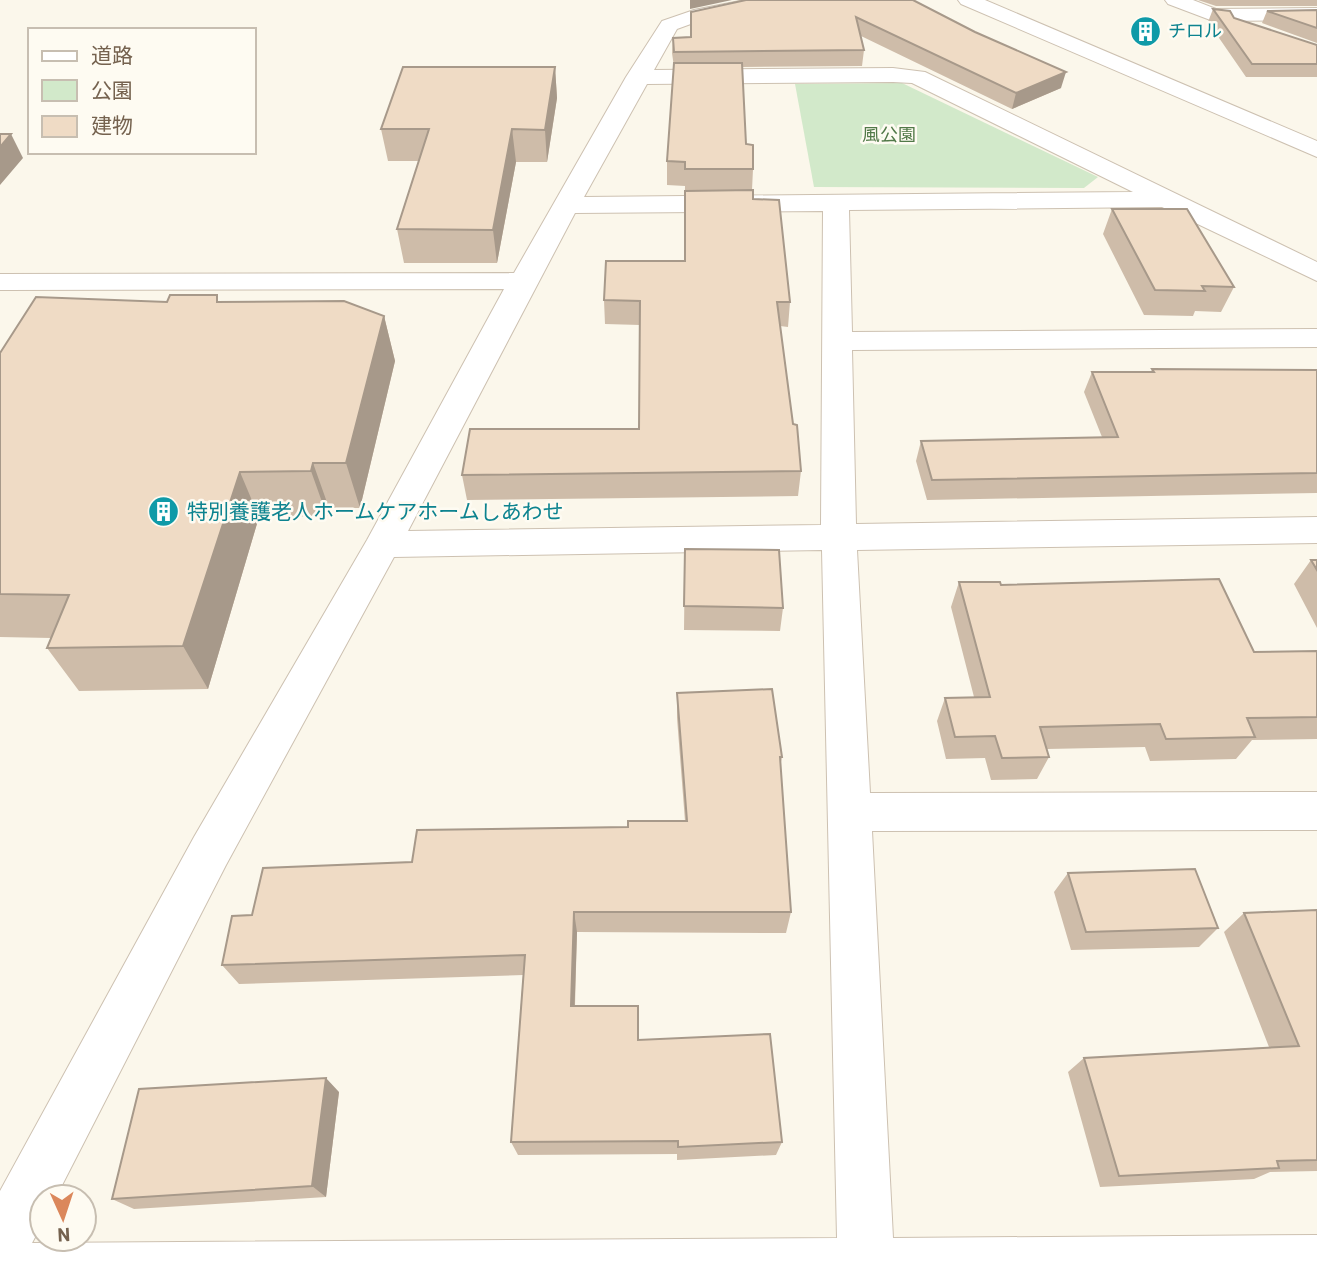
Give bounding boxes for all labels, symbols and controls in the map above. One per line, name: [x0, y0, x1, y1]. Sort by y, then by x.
building icon: チロル: [1128, 14, 1162, 48]
place label: チロル: [1168, 19, 1222, 41]
legend: [28, 28, 256, 154]
text: 道路: [91, 42, 133, 67]
text: 公園: [91, 77, 133, 102]
text: 建物: [91, 112, 133, 137]
park label: 風公園: [862, 123, 916, 145]
building icon: 特別養護老人ホームケアホームしあわせ: [147, 495, 181, 529]
place label: 特別養護老人ホームケアホームしあわせ: [187, 498, 564, 523]
north arrow: [28, 1183, 98, 1253]
text: N: [57, 1224, 71, 1247]

